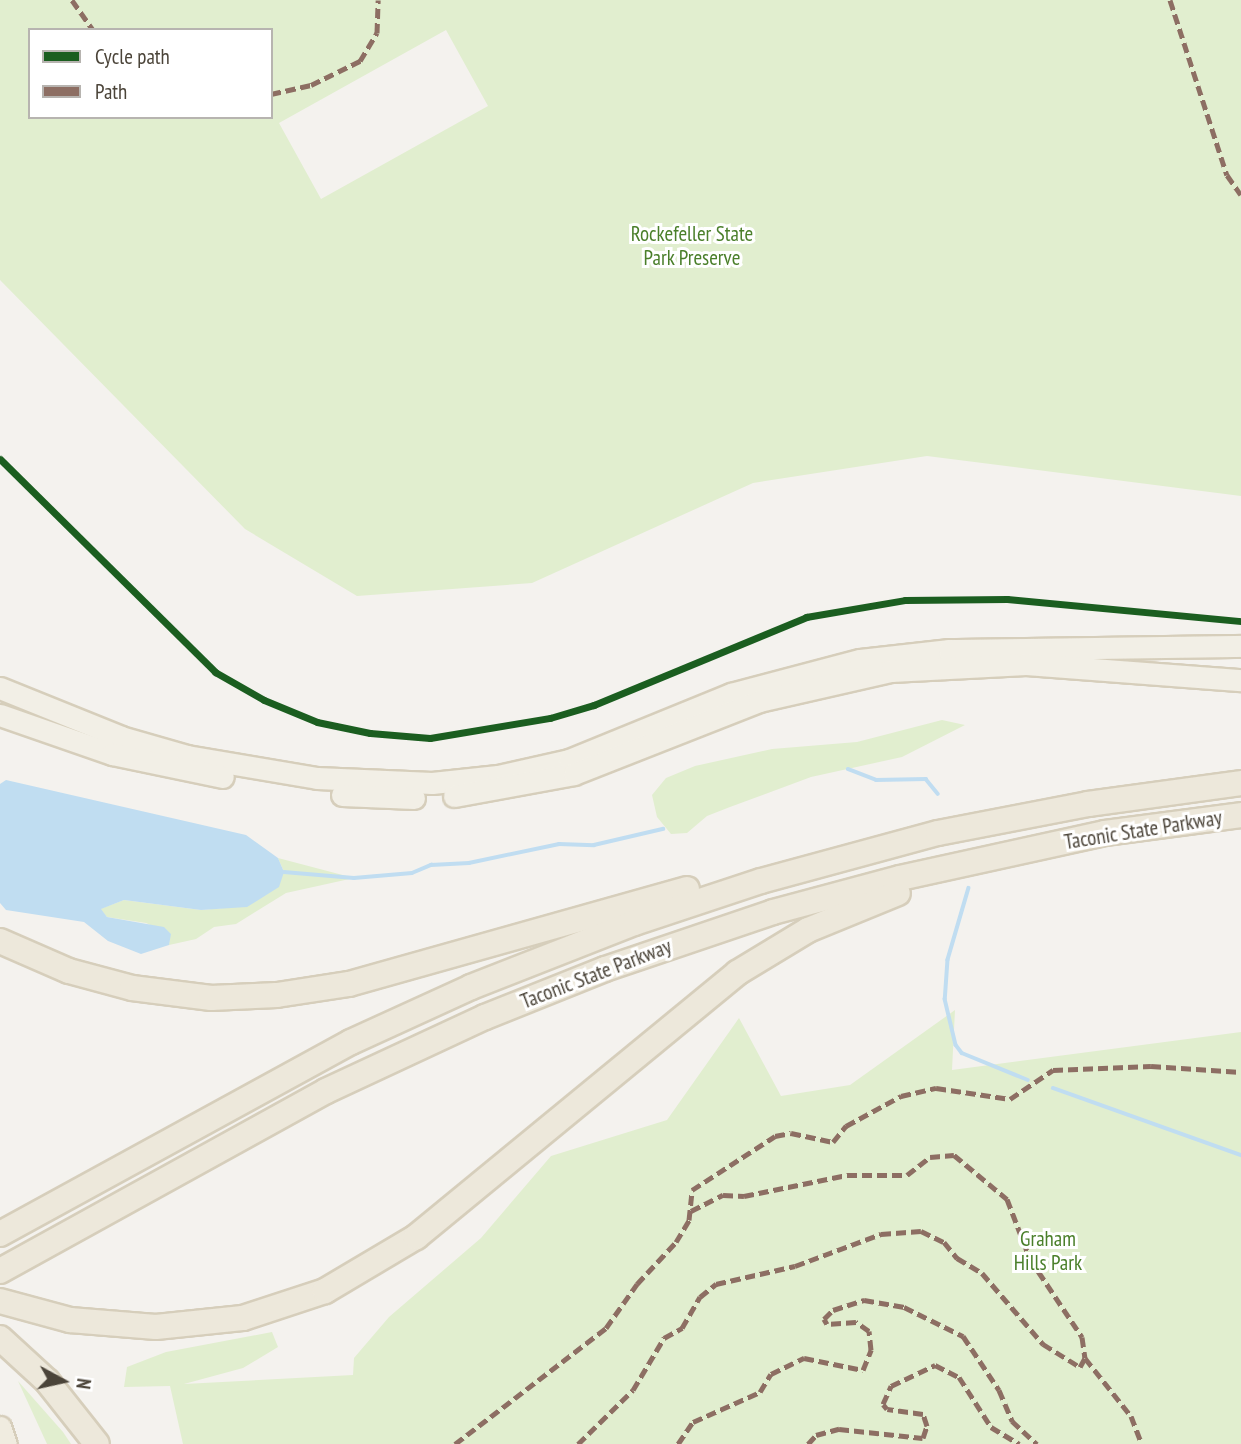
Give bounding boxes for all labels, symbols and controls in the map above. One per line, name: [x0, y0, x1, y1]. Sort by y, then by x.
legend: [28, 28, 273, 119]
text: Cycle path: [95, 43, 170, 70]
text: Path: [95, 78, 127, 105]
park label: Rockefeller State Park Preserve: [631, 221, 753, 271]
street label: Taconic State Parkway: [1062, 805, 1224, 855]
street label: Taconic State Parkway: [517, 934, 675, 1014]
park label: Graham Hills Park: [1014, 1226, 1082, 1276]
north arrow: [28, 1346, 98, 1416]
text: N: [71, 1377, 96, 1391]

